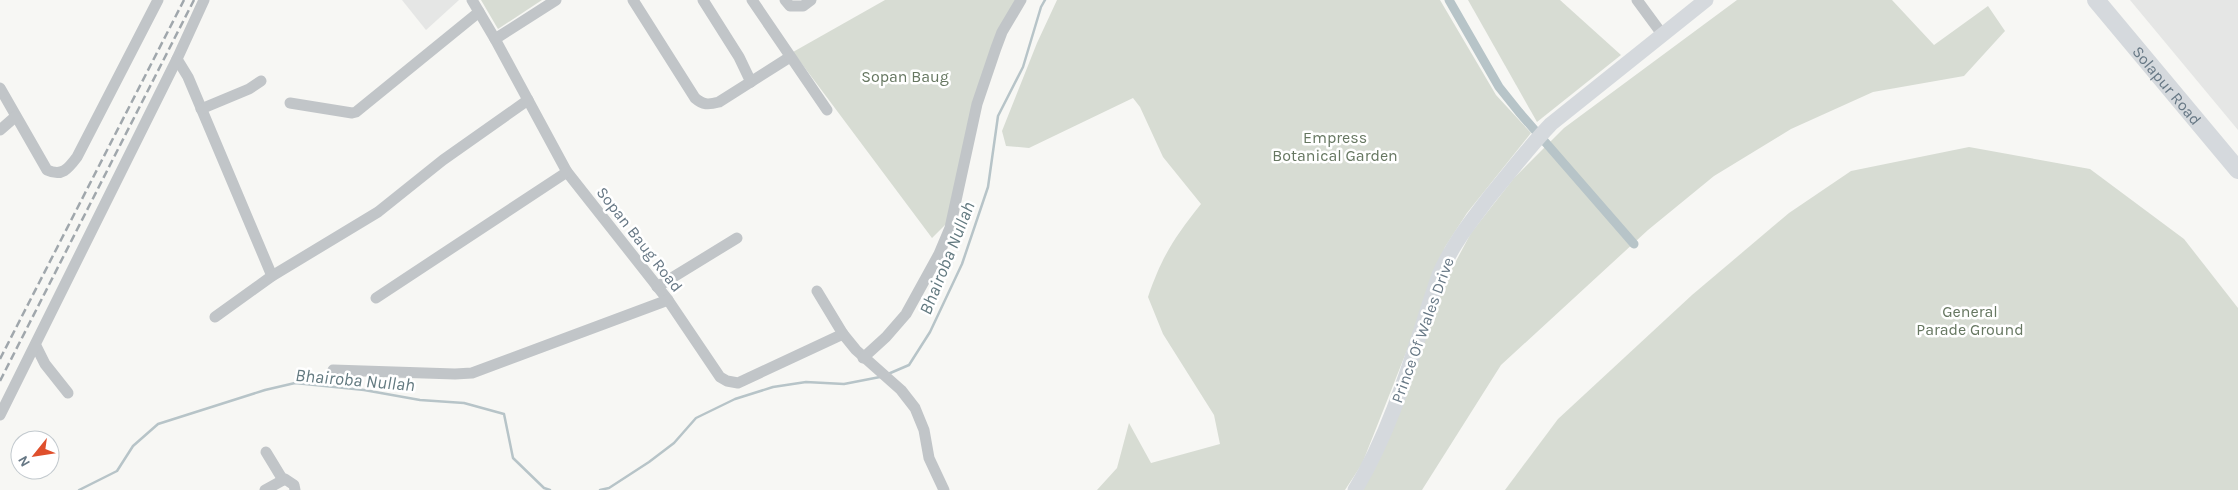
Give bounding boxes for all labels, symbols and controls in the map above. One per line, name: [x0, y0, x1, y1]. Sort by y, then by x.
street label: Solapur Road: [2128, 42, 2205, 129]
park label: Sopan Baug: [861, 67, 949, 86]
park label: Empress Botanical Garden: [1272, 128, 1398, 165]
street label: Sopan Baug Road: [593, 183, 687, 296]
water label: Bhairoba Nullah: [914, 198, 980, 318]
street label: Prince Of Wales Drive: [1387, 255, 1458, 406]
park label: General Parade Ground: [1916, 302, 2024, 339]
water label: Bhairoba Nullah: [294, 364, 416, 396]
north arrow: [10, 430, 60, 480]
text: N: [14, 453, 34, 470]

